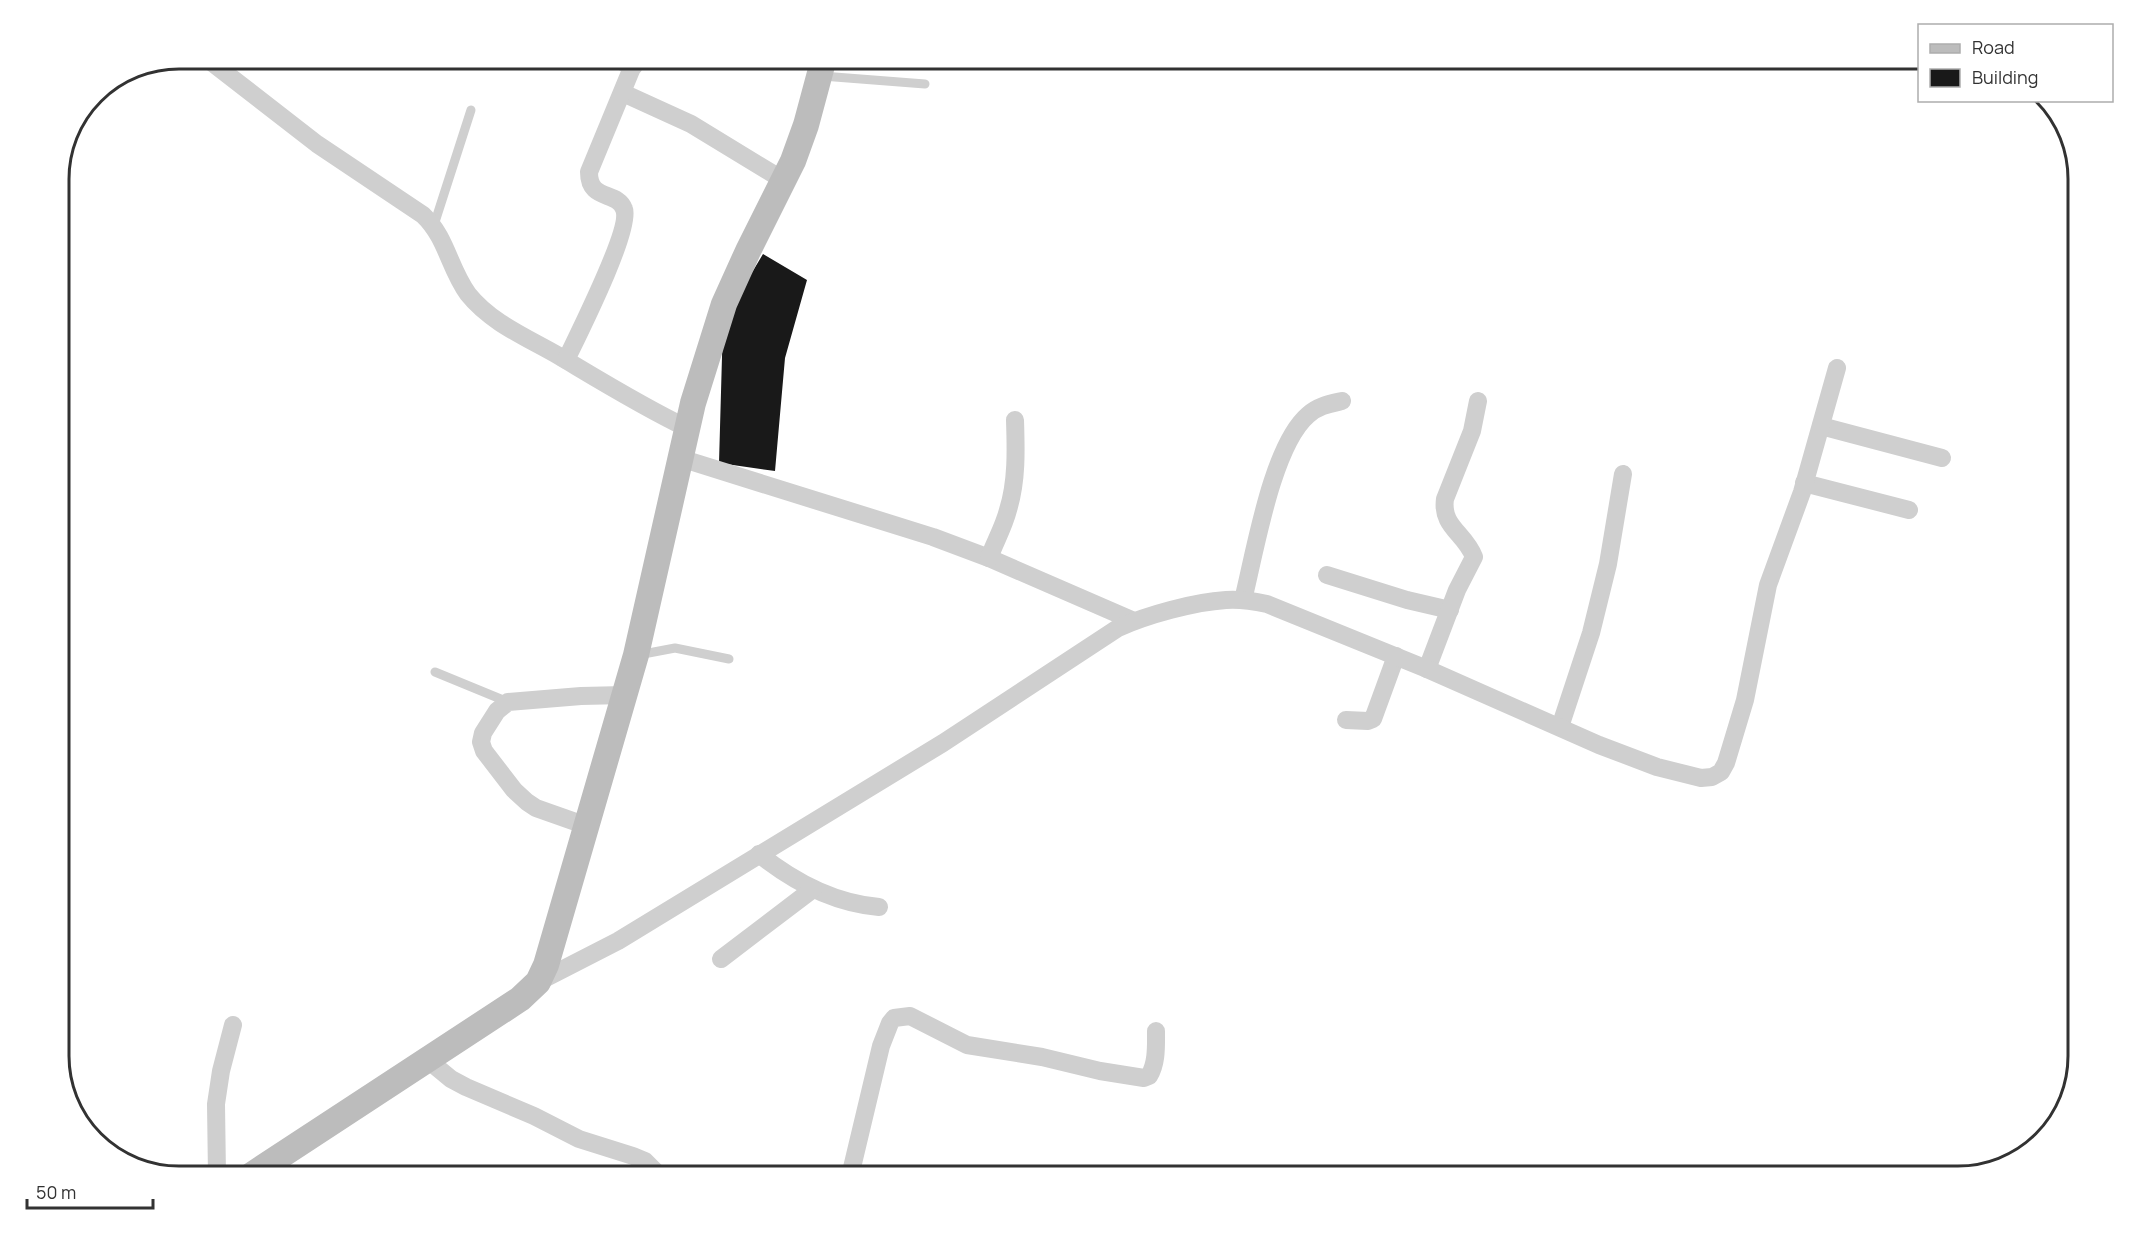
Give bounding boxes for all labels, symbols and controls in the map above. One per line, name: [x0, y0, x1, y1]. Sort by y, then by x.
legend: [1918, 24, 2113, 102]
text: Road: [1972, 35, 2015, 59]
text: Building: [1972, 65, 2038, 89]
scale bar: [27, 1172, 153, 1210]
text: 50 m: [36, 1180, 76, 1204]

